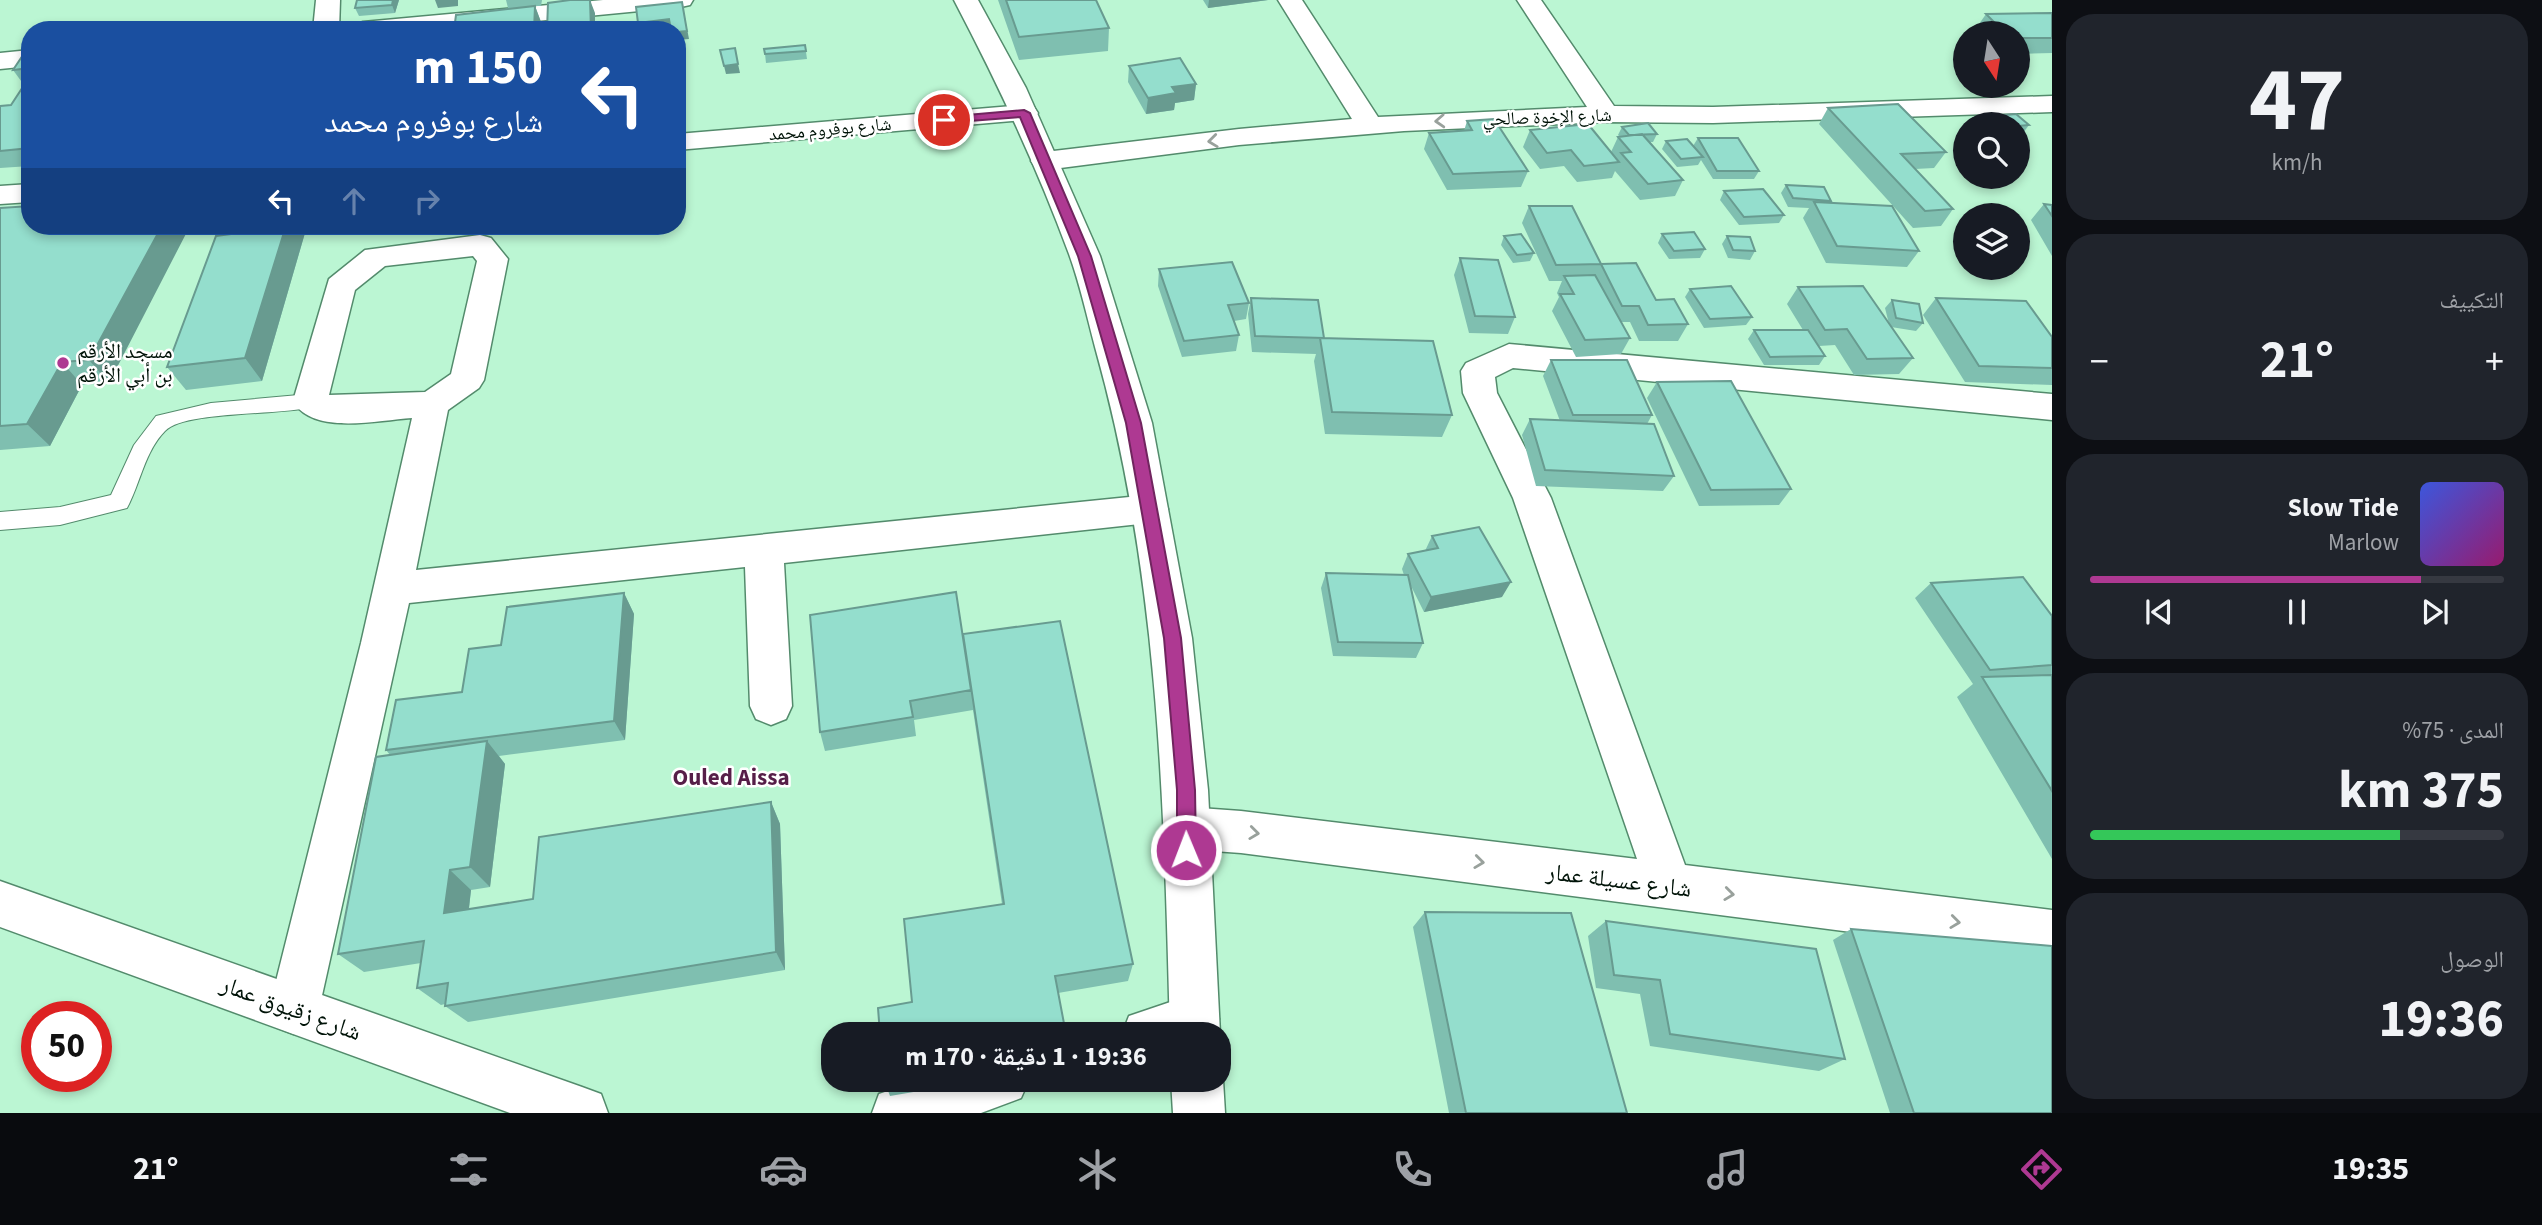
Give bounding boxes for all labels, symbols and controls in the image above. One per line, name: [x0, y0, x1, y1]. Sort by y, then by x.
north arrow: [1953, 21, 2030, 98]
map controls: [1953, 21, 2030, 280]
text: 150 m: [414, 33, 543, 103]
text: 47: [2249, 36, 2345, 165]
icon: left: [567, 49, 658, 140]
pin: [914, 90, 974, 150]
text: شارع بوفروم محمد: [324, 99, 543, 145]
icon: arrive: [925, 101, 963, 139]
street label: شارع الإخوة صالحي: [1482, 103, 1612, 134]
street label: شارع بوفروم محمد: [768, 112, 892, 147]
button: search: [1953, 112, 2030, 189]
one-way arrow: [1434, 114, 1445, 129]
one-way arrow: [1207, 133, 1219, 148]
text: km/h: [2272, 146, 2323, 179]
icon: left: [262, 182, 300, 220]
icon: ahead: [335, 182, 373, 220]
icon: right: [408, 182, 446, 220]
button: layers: [1953, 203, 2030, 280]
text: التكييف: [2439, 284, 2504, 317]
text: 21°: [2260, 324, 2334, 398]
text: −: [2090, 335, 2109, 389]
text: +: [2485, 335, 2504, 389]
place label: مسجد الأرقم بن أبي الأرقم: [77, 336, 173, 391]
marker: مسجد الأرقم بن أبي الأرقم: [55, 355, 71, 371]
text: Slow Tide: [2288, 489, 2399, 526]
text: Marlow: [2328, 526, 2399, 559]
icon: previous: [2140, 593, 2178, 631]
icon: pause: [2278, 593, 2316, 631]
icon: next: [2416, 593, 2454, 631]
text: المدى · 75%: [2402, 714, 2504, 747]
text: 375 km: [2338, 754, 2504, 828]
district label: Ouled Aissa: [672, 761, 790, 794]
position arrow: [1149, 813, 1223, 887]
one-way arrow: [1248, 826, 1259, 841]
street label: شارع عسيلة عمار: [1543, 854, 1694, 907]
one-way arrow: [1473, 855, 1485, 870]
one-way arrow: [1723, 887, 1735, 902]
one-way arrow: [1949, 915, 1961, 930]
text: الوصول: [2440, 943, 2504, 976]
street label: شارع زقيوق عمار: [215, 966, 366, 1050]
text: 19:36: [2379, 983, 2504, 1057]
speed limit sign: 50: [21, 1001, 112, 1092]
text: 19:36 · 1 دقيقة · 170 m: [905, 1038, 1147, 1075]
icon: filters: [444, 1145, 493, 1194]
icon: car: [759, 1145, 808, 1194]
icon: climate: [1073, 1145, 1122, 1194]
icon: phone: [1388, 1145, 1437, 1194]
icon: music: [1703, 1145, 1752, 1194]
icon: directions: [2017, 1145, 2066, 1194]
text: 21°: [133, 1146, 178, 1192]
text: 19:35: [2332, 1146, 2409, 1192]

